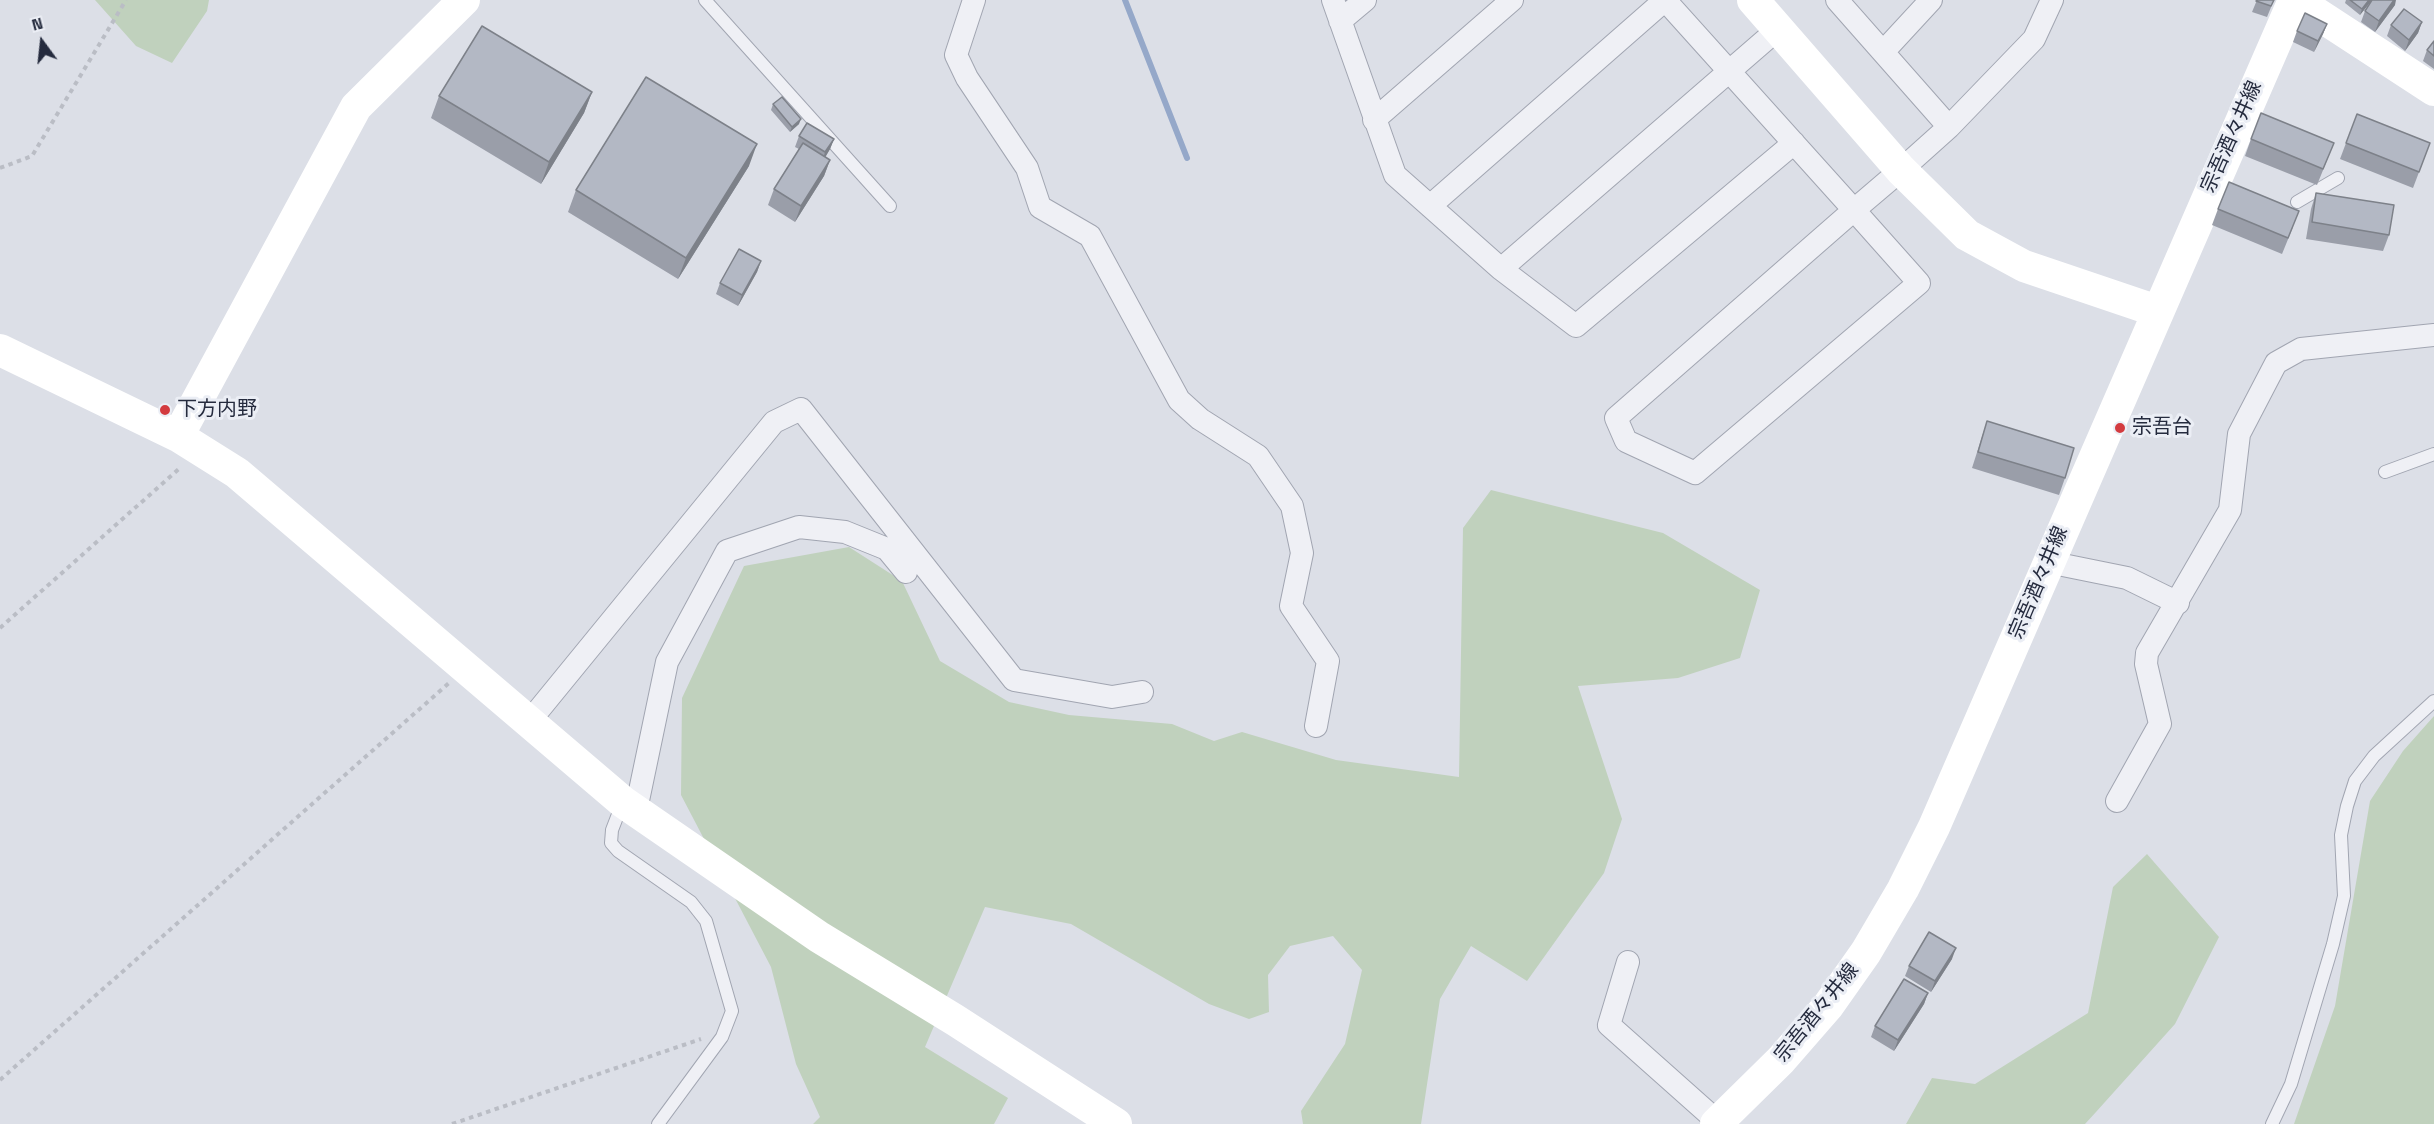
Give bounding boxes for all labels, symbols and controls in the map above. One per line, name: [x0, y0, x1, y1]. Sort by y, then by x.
north arrow: [12, 12, 72, 72]
text: N: [29, 13, 45, 36]
street label: 宗吾酒々井線: [2197, 77, 2267, 197]
place label: 下方内野: [177, 398, 257, 422]
marker: 下方内野: [158, 403, 172, 417]
place label: 宗吾台: [2132, 416, 2192, 440]
marker: 宗吾台: [2113, 421, 2127, 435]
street label: 宗吾酒々井線: [2005, 523, 2073, 643]
street label: 宗吾酒々井線: [1770, 959, 1864, 1067]

